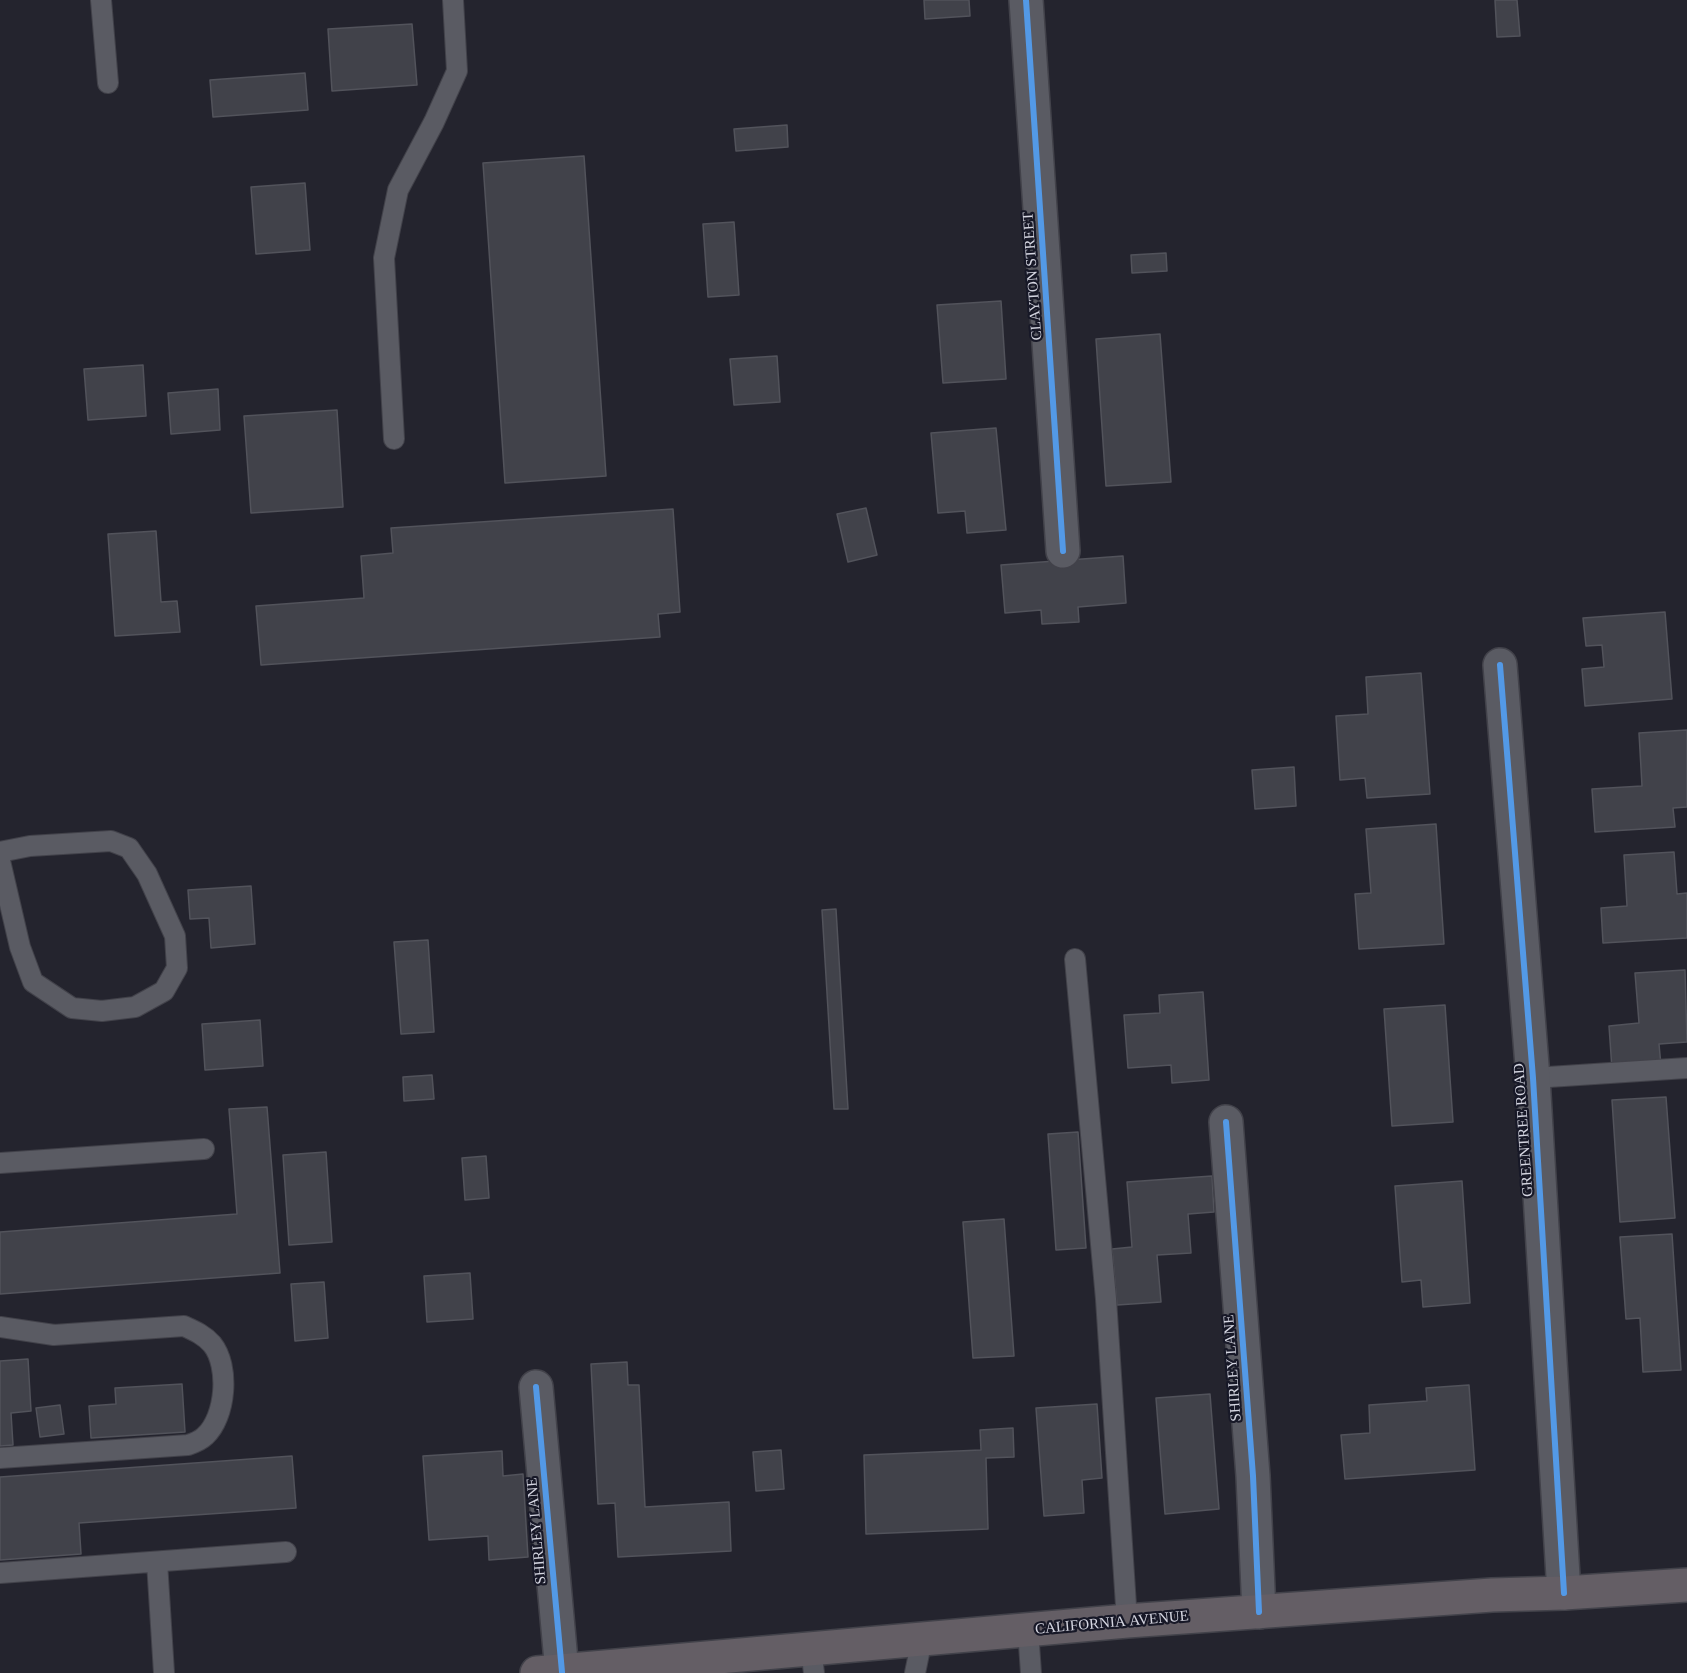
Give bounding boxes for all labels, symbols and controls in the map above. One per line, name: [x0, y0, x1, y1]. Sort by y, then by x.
street label: CLAYTON STREET: [1020, 211, 1046, 341]
street label: GREENTREE ROAD: [1510, 1063, 1538, 1197]
street label: SHIRLEY LANE: [1220, 1314, 1246, 1422]
street label: SHIRLEY LANE: [523, 1477, 551, 1585]
street label: CALIFORNIA AVENUE: [1034, 1607, 1190, 1639]

